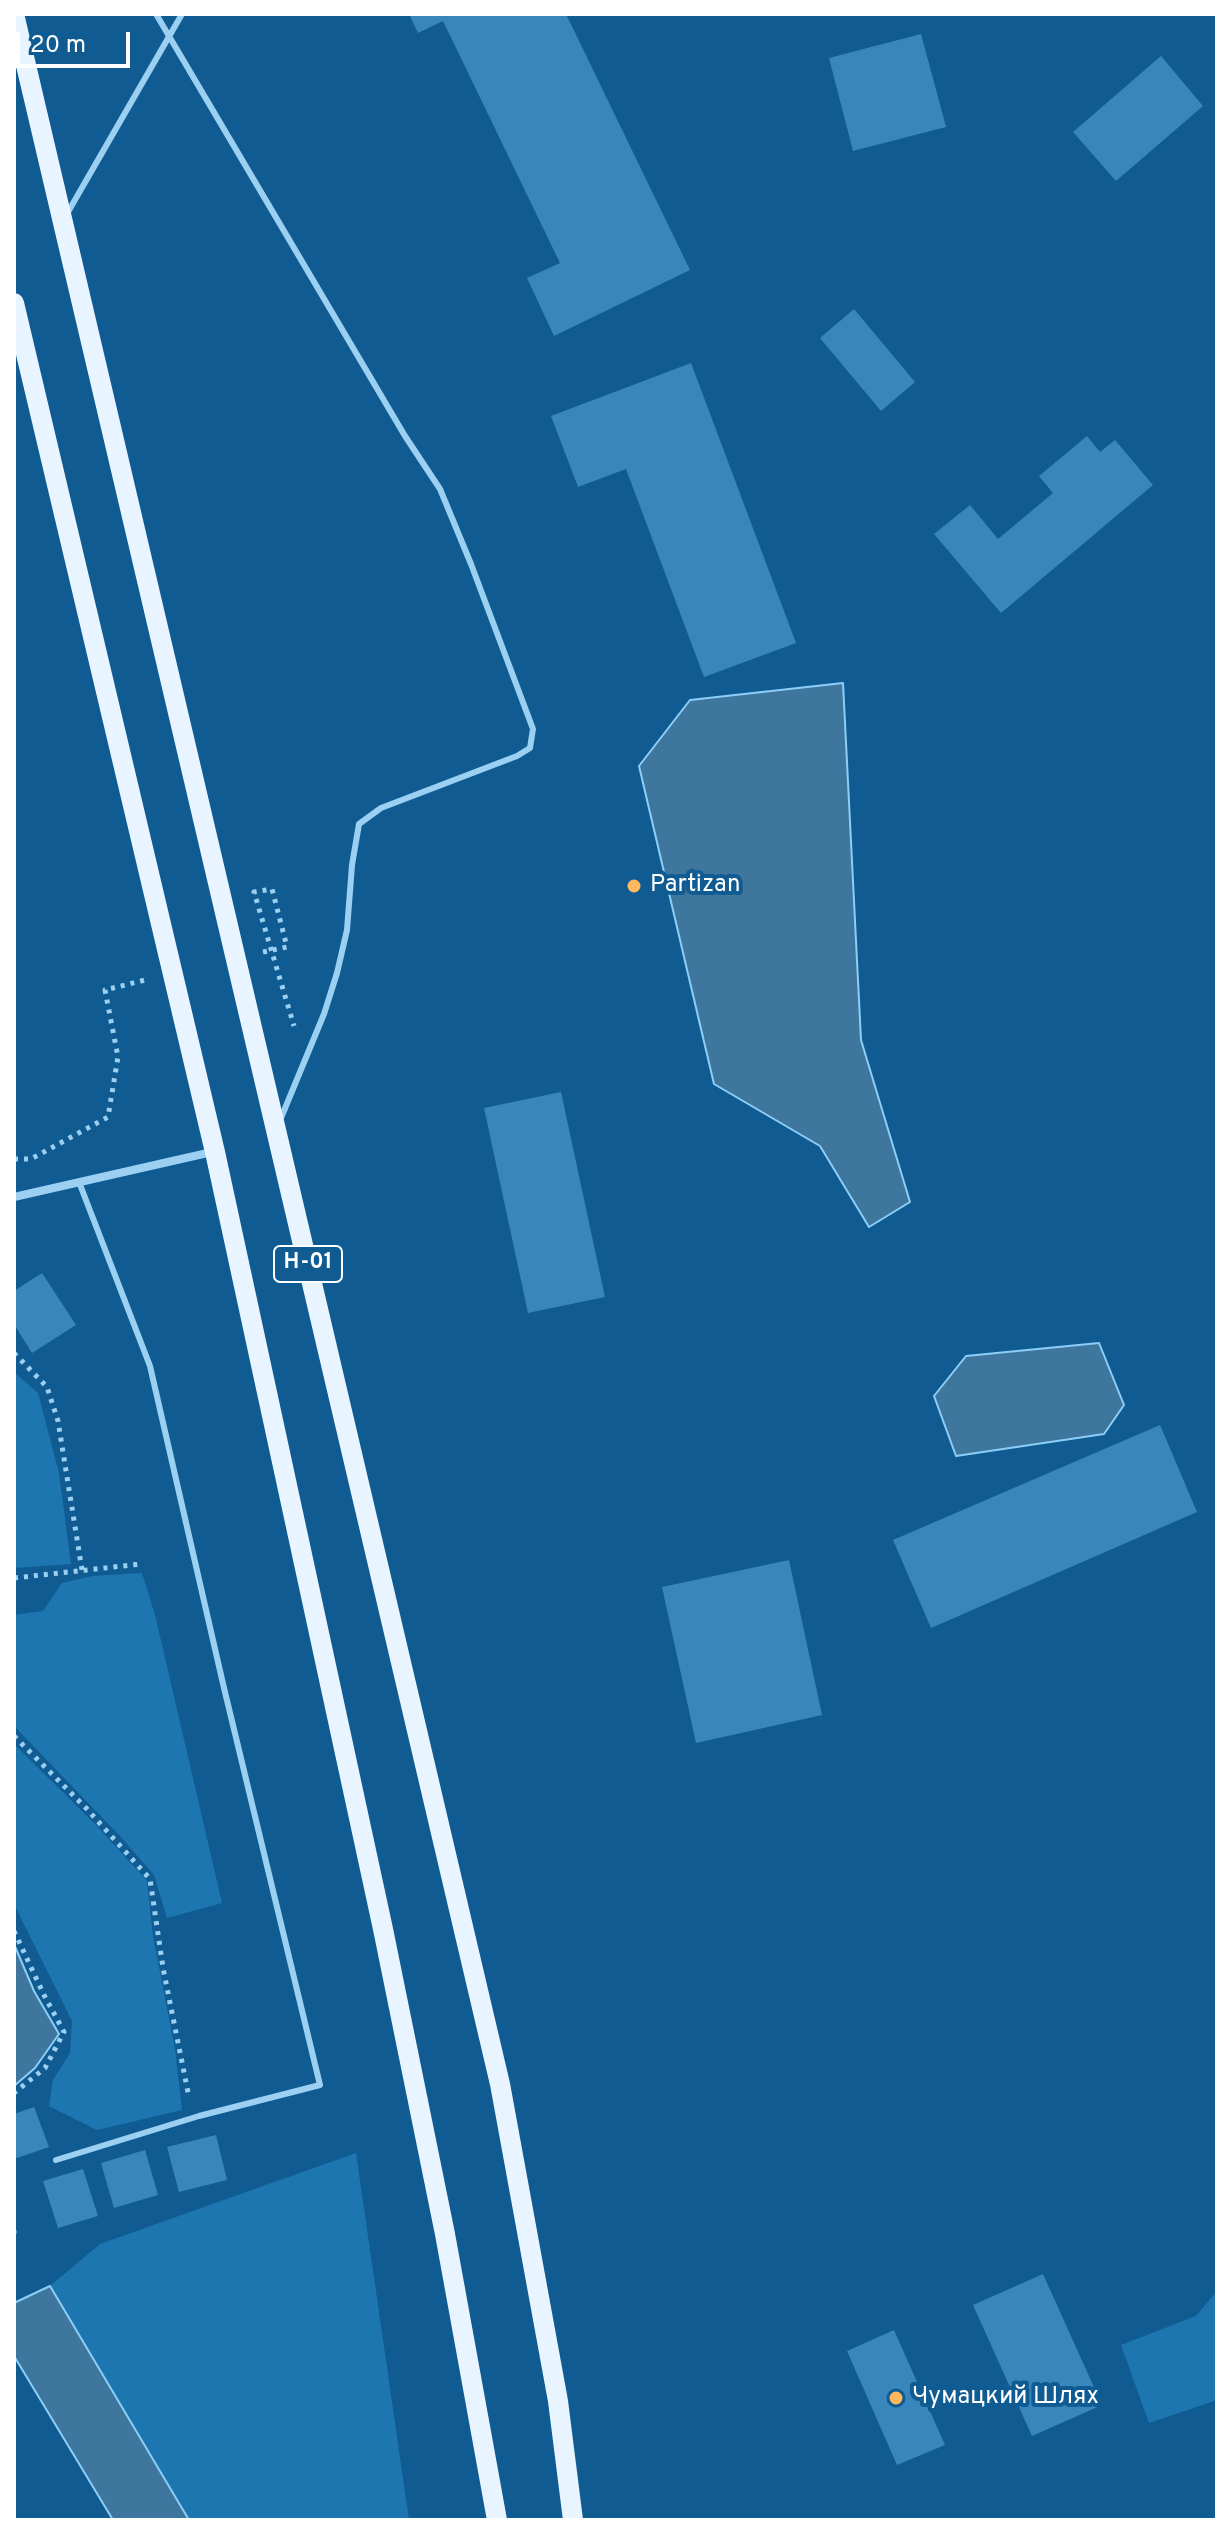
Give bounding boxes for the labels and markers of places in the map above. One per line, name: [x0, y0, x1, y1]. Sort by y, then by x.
place label: Partizan: [650, 872, 741, 900]
marker: Partizan: [625, 877, 643, 895]
place label: Чумацкий Шлях: [912, 2384, 1099, 2412]
marker: Чумацкий Шлях: [887, 2389, 905, 2407]

